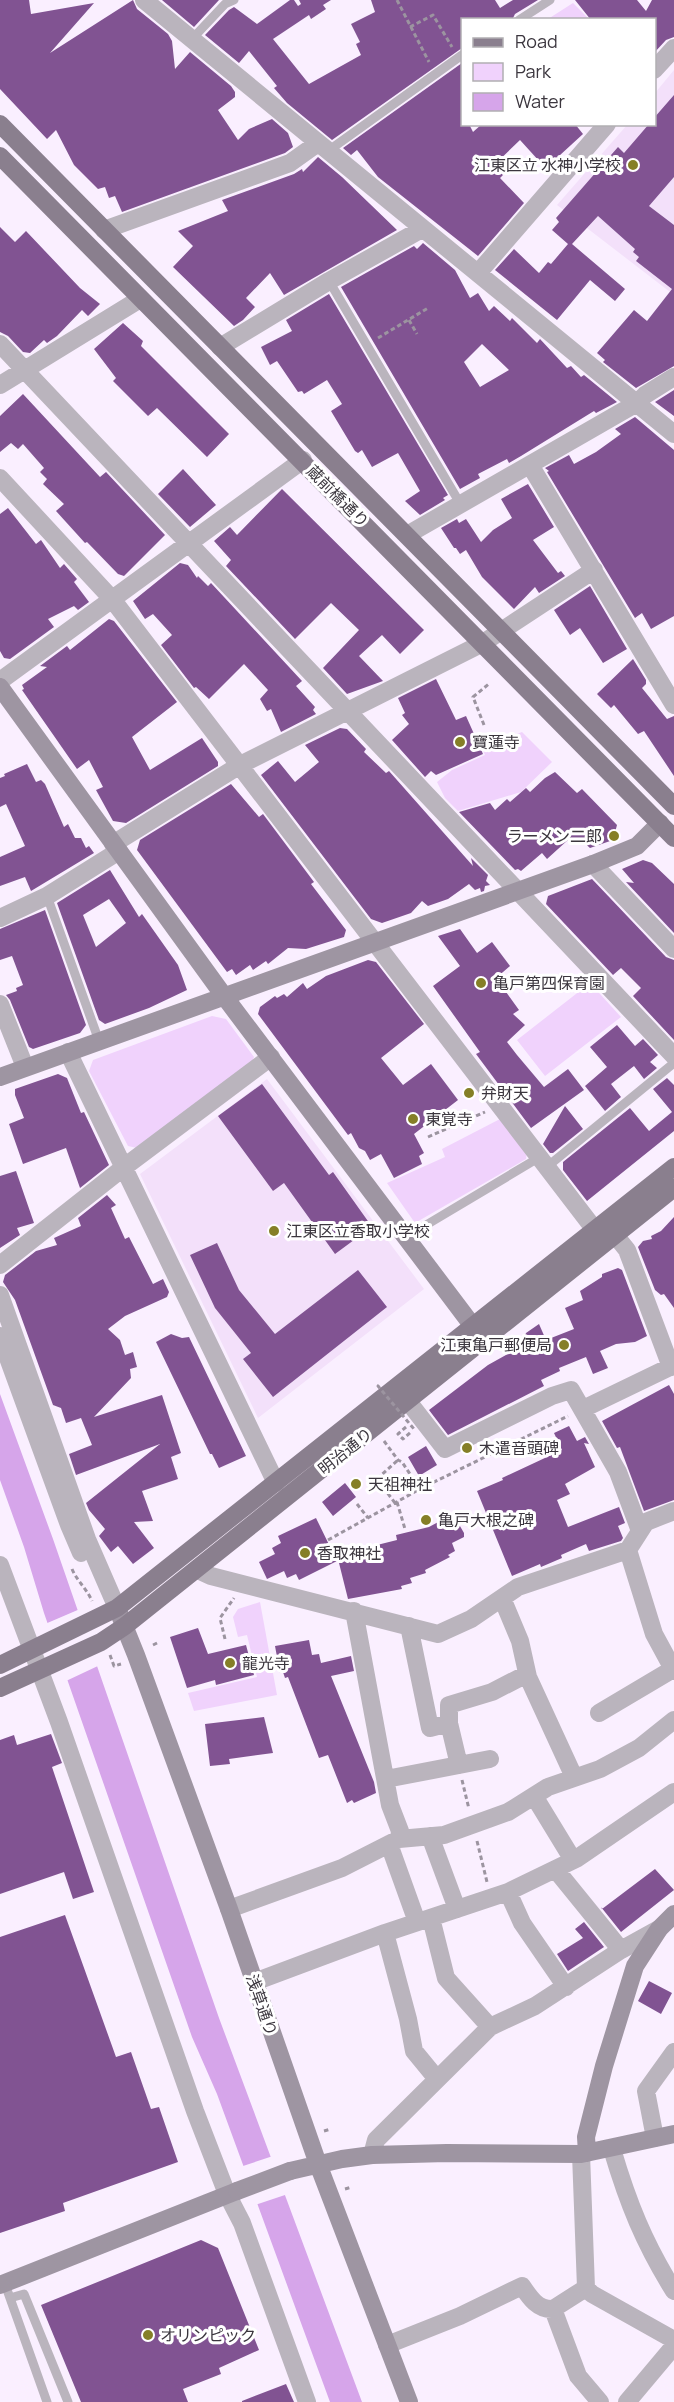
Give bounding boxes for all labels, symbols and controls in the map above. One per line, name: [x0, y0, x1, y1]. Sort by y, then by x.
legend: [461, 18, 656, 126]
text: Road: [515, 29, 558, 53]
text: Park: [515, 59, 552, 83]
text: Water: [515, 89, 565, 113]
place label: 江東区立 水神小学校: [474, 154, 621, 176]
marker: 江東区立 水神小学校: [626, 158, 640, 172]
street label: 蔵前橋通り: [302, 460, 374, 532]
place label: 寶蓮寺: [472, 731, 520, 753]
marker: 寶蓮寺: [453, 735, 467, 749]
place label: ラーメン二郎: [507, 825, 602, 847]
marker: ラーメン二郎: [607, 829, 621, 843]
place label: 亀戸第四保育園: [493, 972, 605, 994]
marker: 亀戸第四保育園: [474, 976, 488, 990]
place label: 弁財天: [481, 1082, 529, 1104]
marker: 弁財天: [462, 1086, 476, 1100]
place label: 東覚寺: [425, 1108, 473, 1130]
marker: 東覚寺: [406, 1112, 420, 1126]
place label: 江東区立香取小学校: [286, 1220, 430, 1242]
marker: 江東区立香取小学校: [267, 1224, 281, 1238]
place label: 江東亀戸郵便局: [440, 1334, 552, 1356]
marker: 江東亀戸郵便局: [557, 1338, 571, 1352]
street label: 明治通り: [313, 1422, 377, 1480]
place label: 木遣音頭碑: [479, 1437, 559, 1459]
marker: 木遣音頭碑: [460, 1441, 474, 1455]
place label: 天祖神社: [368, 1473, 432, 1495]
marker: 天祖神社: [349, 1477, 363, 1491]
place label: 亀戸大根之碑: [438, 1509, 534, 1531]
marker: 亀戸大根之碑: [419, 1513, 433, 1527]
place label: 香取神社: [317, 1542, 381, 1564]
marker: 香取神社: [298, 1546, 312, 1560]
place label: 龍光寺: [242, 1652, 290, 1674]
marker: 龍光寺: [223, 1656, 237, 1670]
street label: 浅草通り: [241, 1971, 283, 2039]
place label: オリンピック: [160, 2324, 256, 2346]
marker: オリンピック: [141, 2328, 155, 2342]

